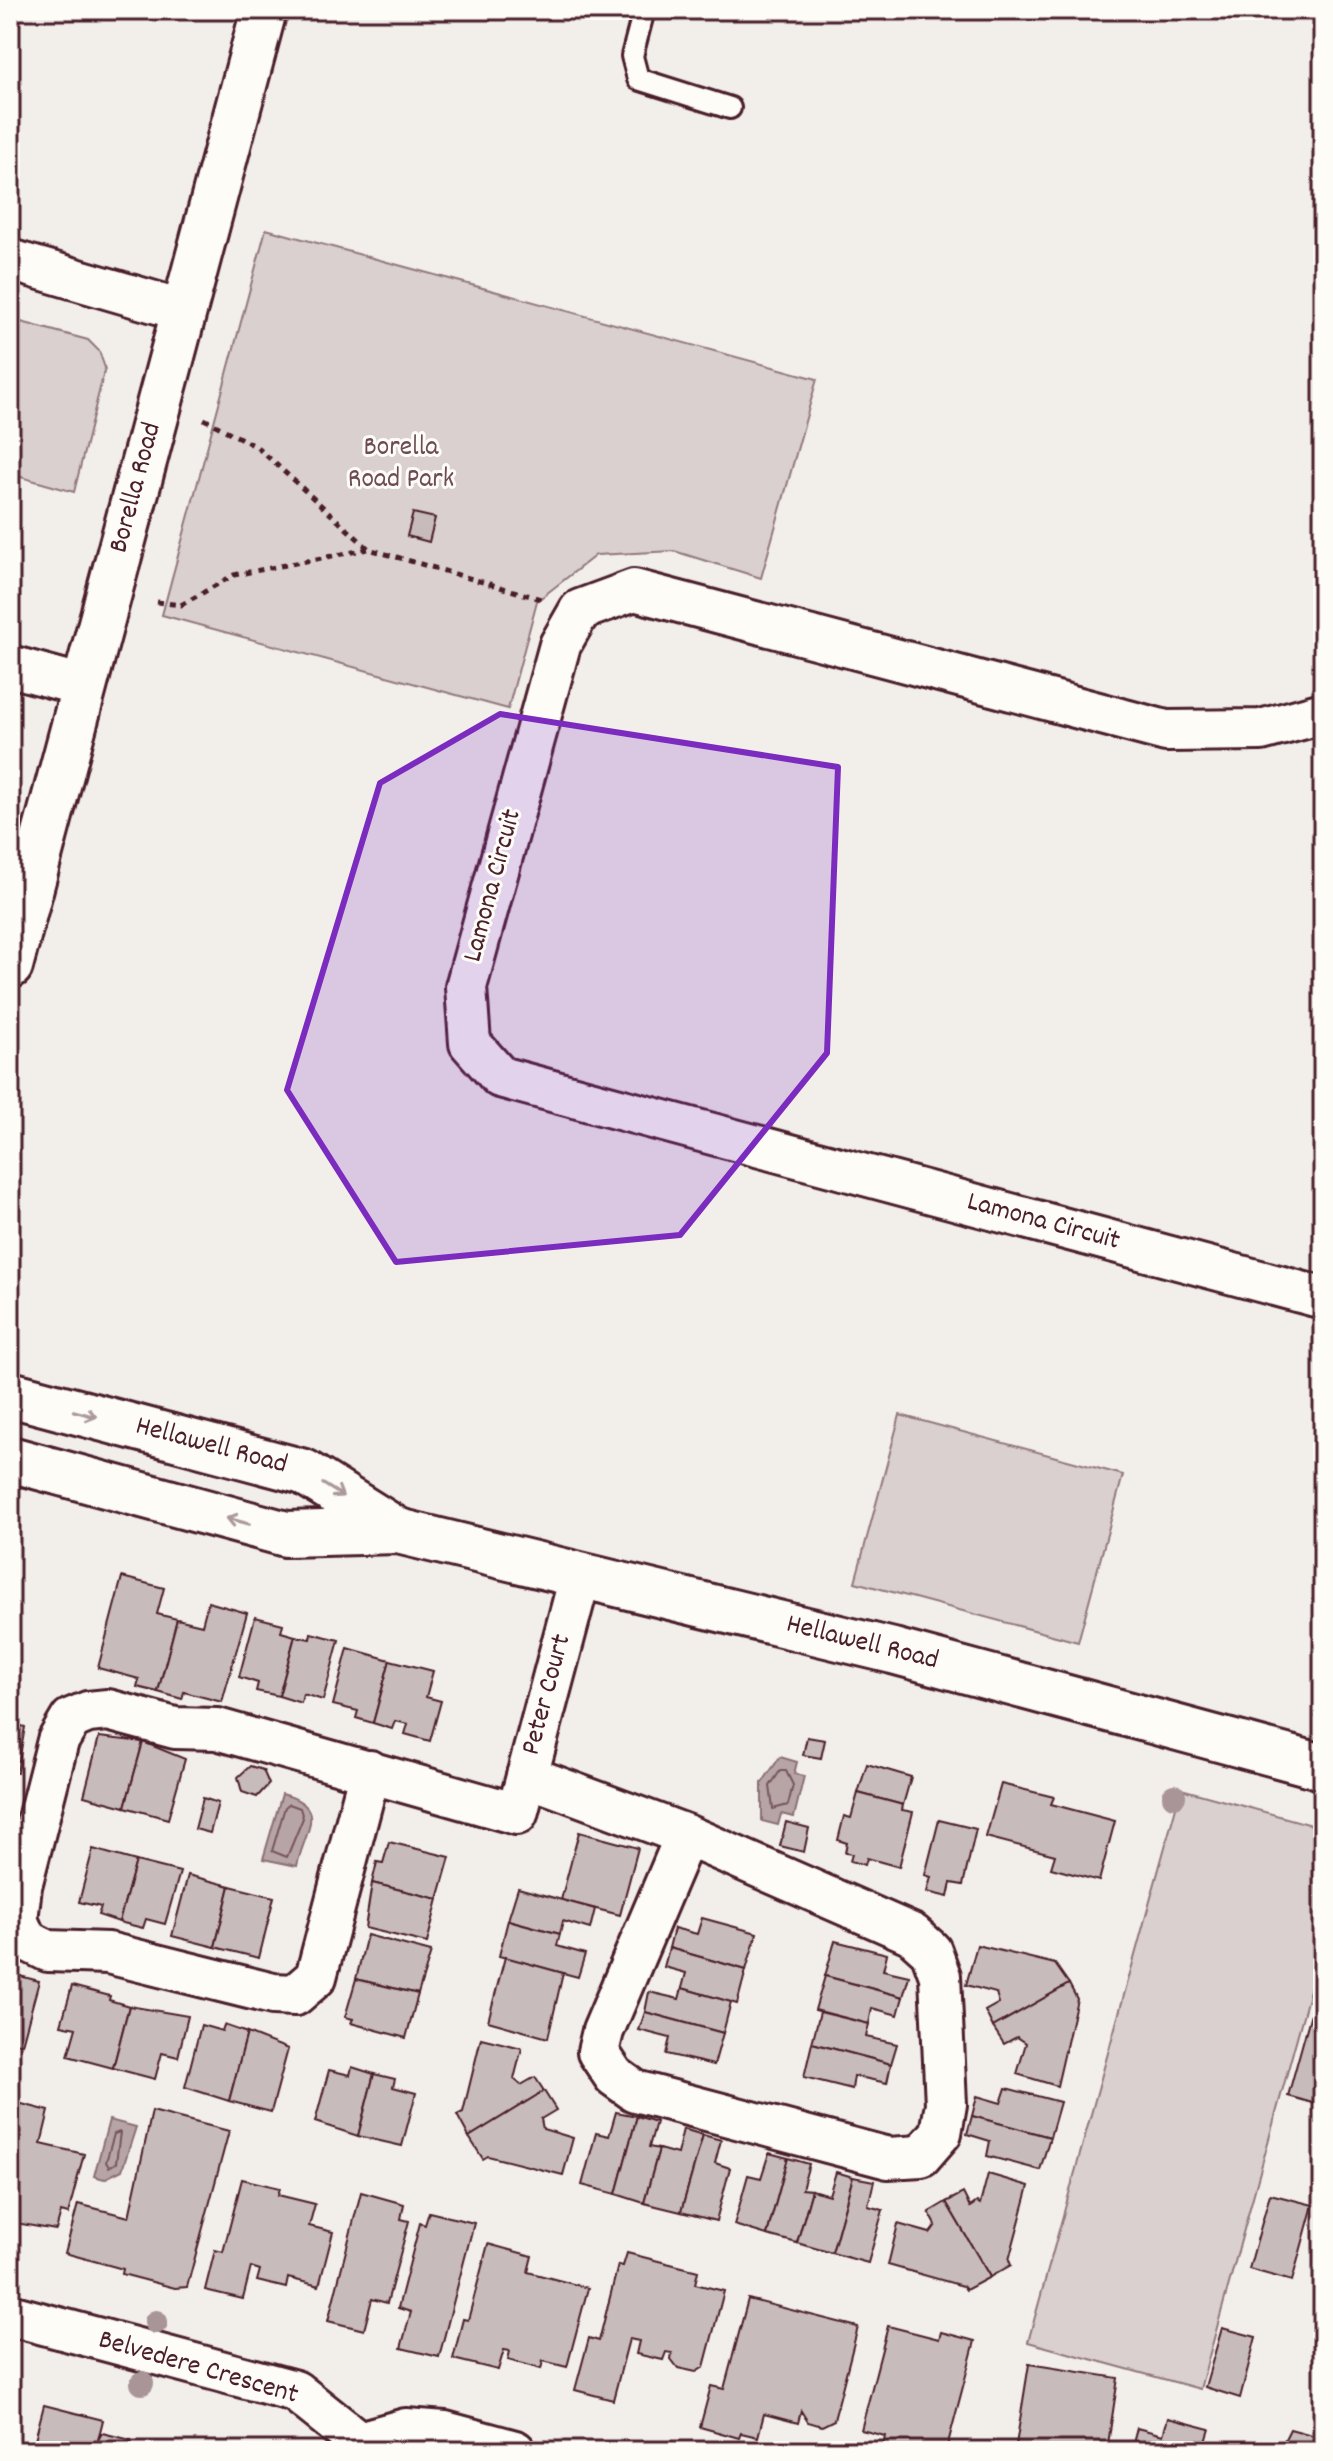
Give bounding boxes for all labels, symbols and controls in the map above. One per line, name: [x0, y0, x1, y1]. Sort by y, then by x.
street label: Borella Road: [100, 418, 174, 558]
park label: Borella Road Park: [348, 429, 454, 501]
street label: Lamona Circuit: [454, 805, 534, 967]
street label: Lamona Circuit: [962, 1183, 1124, 1263]
one-way arrow: [72, 1407, 98, 1422]
street label: Hellawell Road: [131, 1408, 291, 1486]
one-way arrow: [321, 1482, 343, 1499]
one-way arrow: [225, 1512, 251, 1527]
street label: Hellawell Road: [782, 1606, 942, 1682]
street label: Peter Court: [513, 1630, 583, 1760]
street label: Belvedere Crescent: [93, 2321, 303, 2417]

